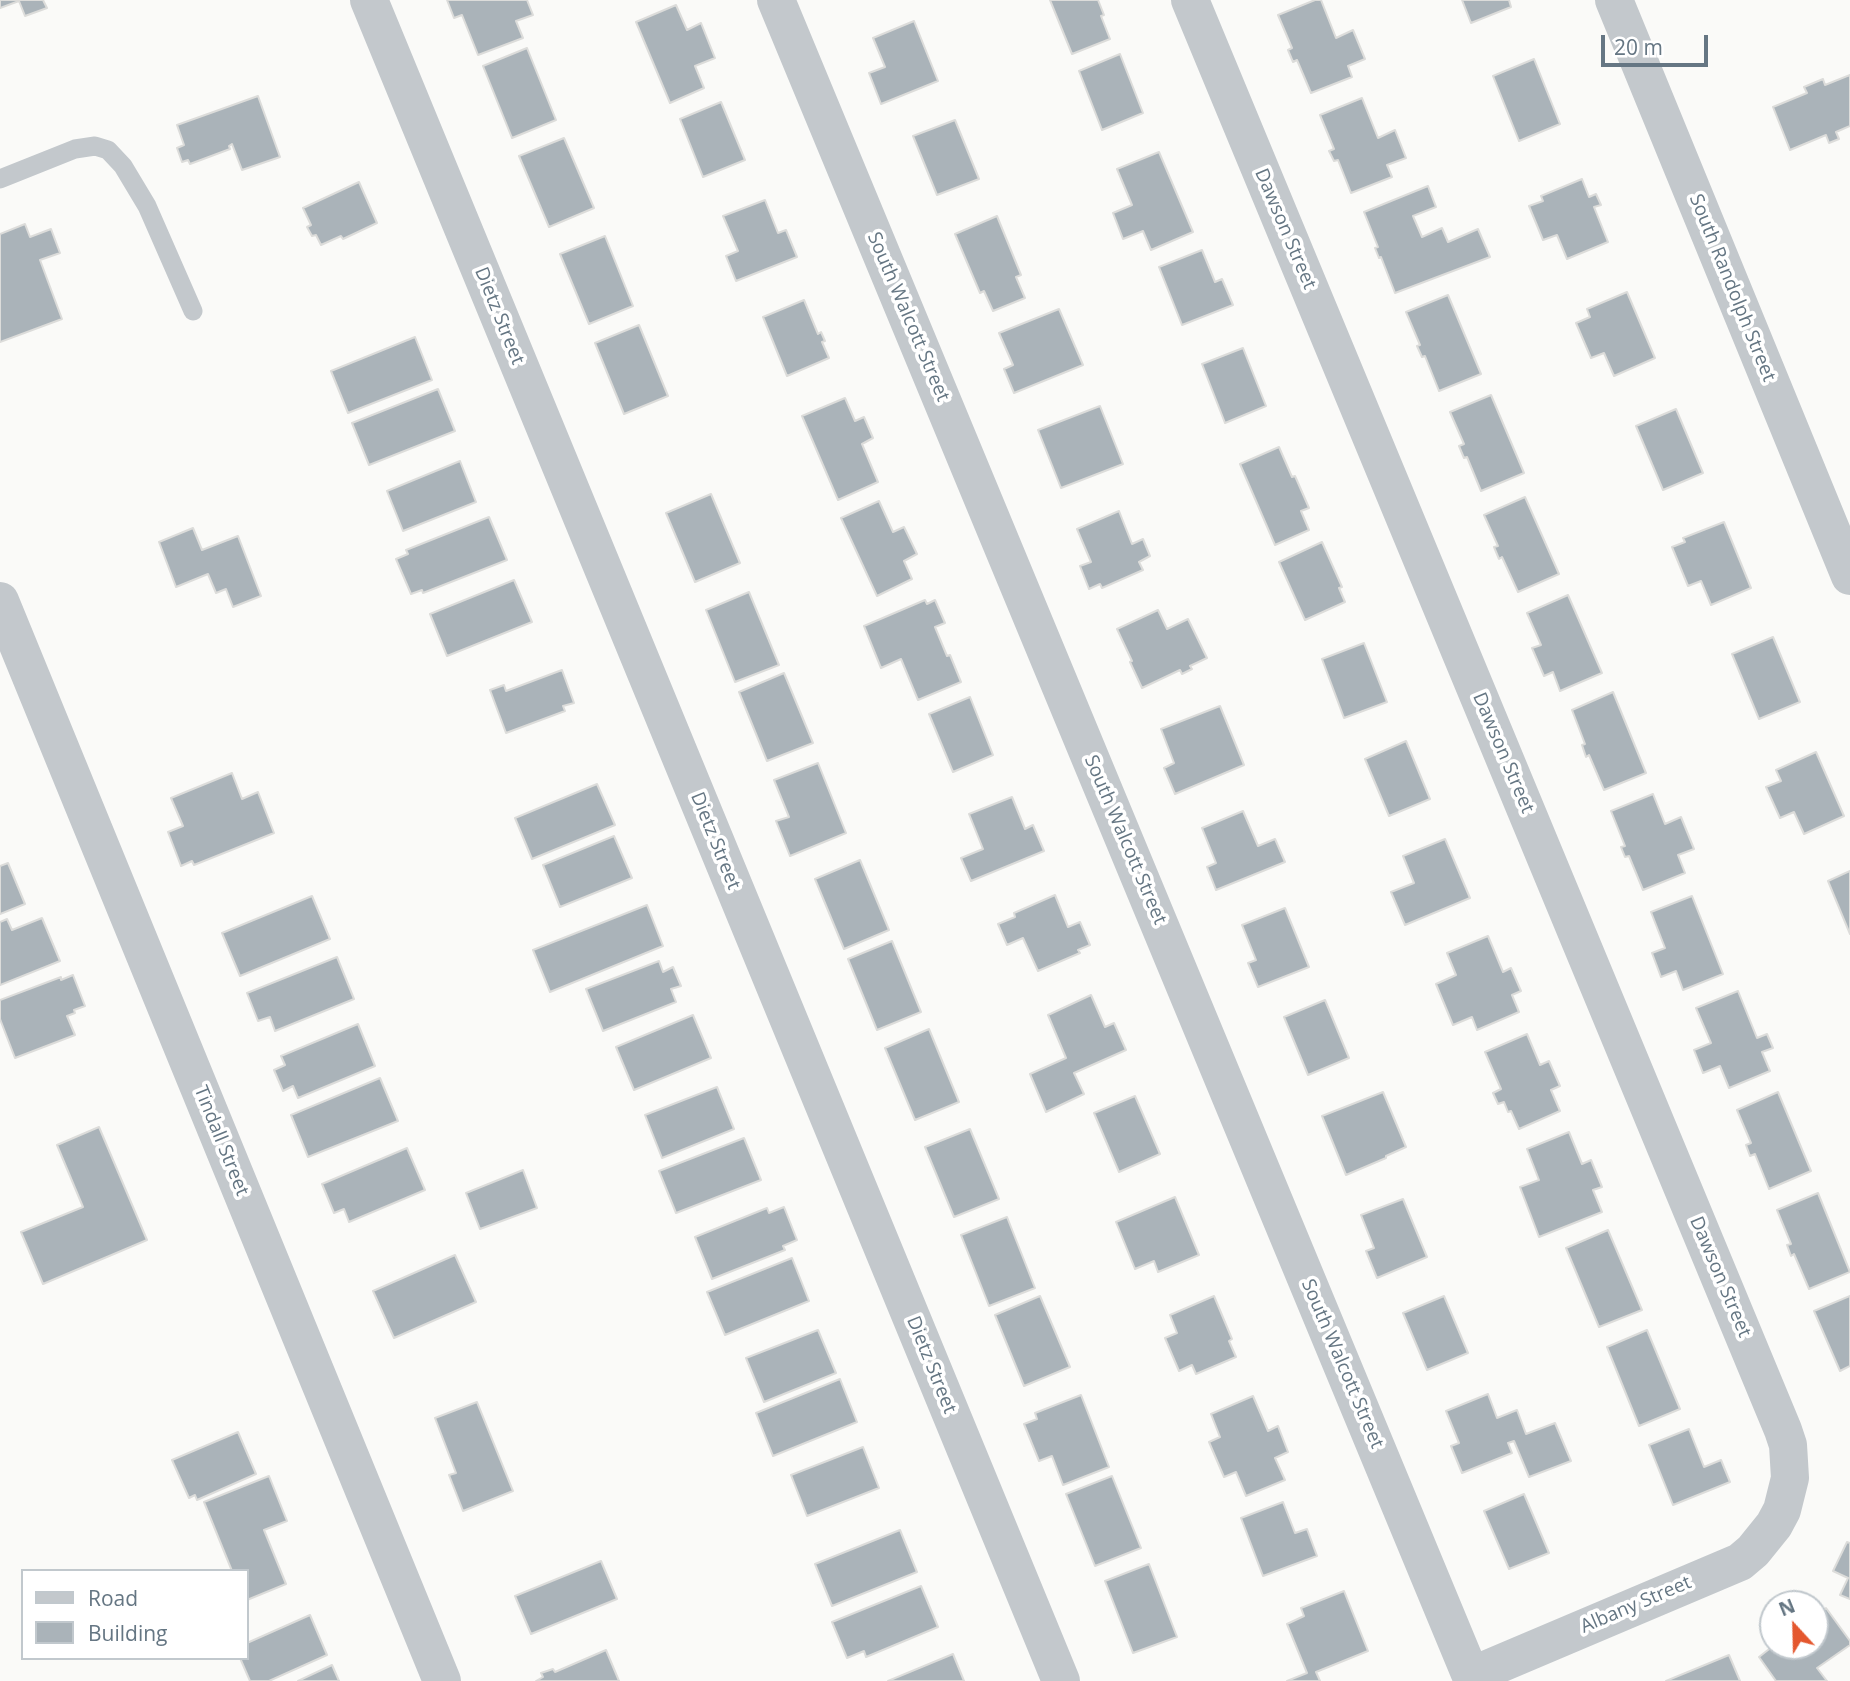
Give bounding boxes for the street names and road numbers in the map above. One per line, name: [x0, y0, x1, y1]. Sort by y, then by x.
street label: Dawson Street: [1249, 165, 1321, 293]
street label: South Randolph Street: [1684, 191, 1780, 385]
street label: South Walcott Street: [862, 229, 954, 405]
street label: Dietz Street: [469, 264, 529, 368]
street label: Dawson Street: [1467, 689, 1539, 817]
street label: South Walcott Street: [1079, 752, 1171, 928]
street label: Dietz Street: [685, 789, 745, 893]
street label: Tindall Street: [189, 1083, 253, 1199]
street label: Dawson Street: [1684, 1213, 1756, 1341]
street label: South Walcott Street: [1296, 1276, 1388, 1452]
street label: Dietz Street: [901, 1313, 961, 1417]
street label: Albany Street: [1577, 1571, 1695, 1639]

